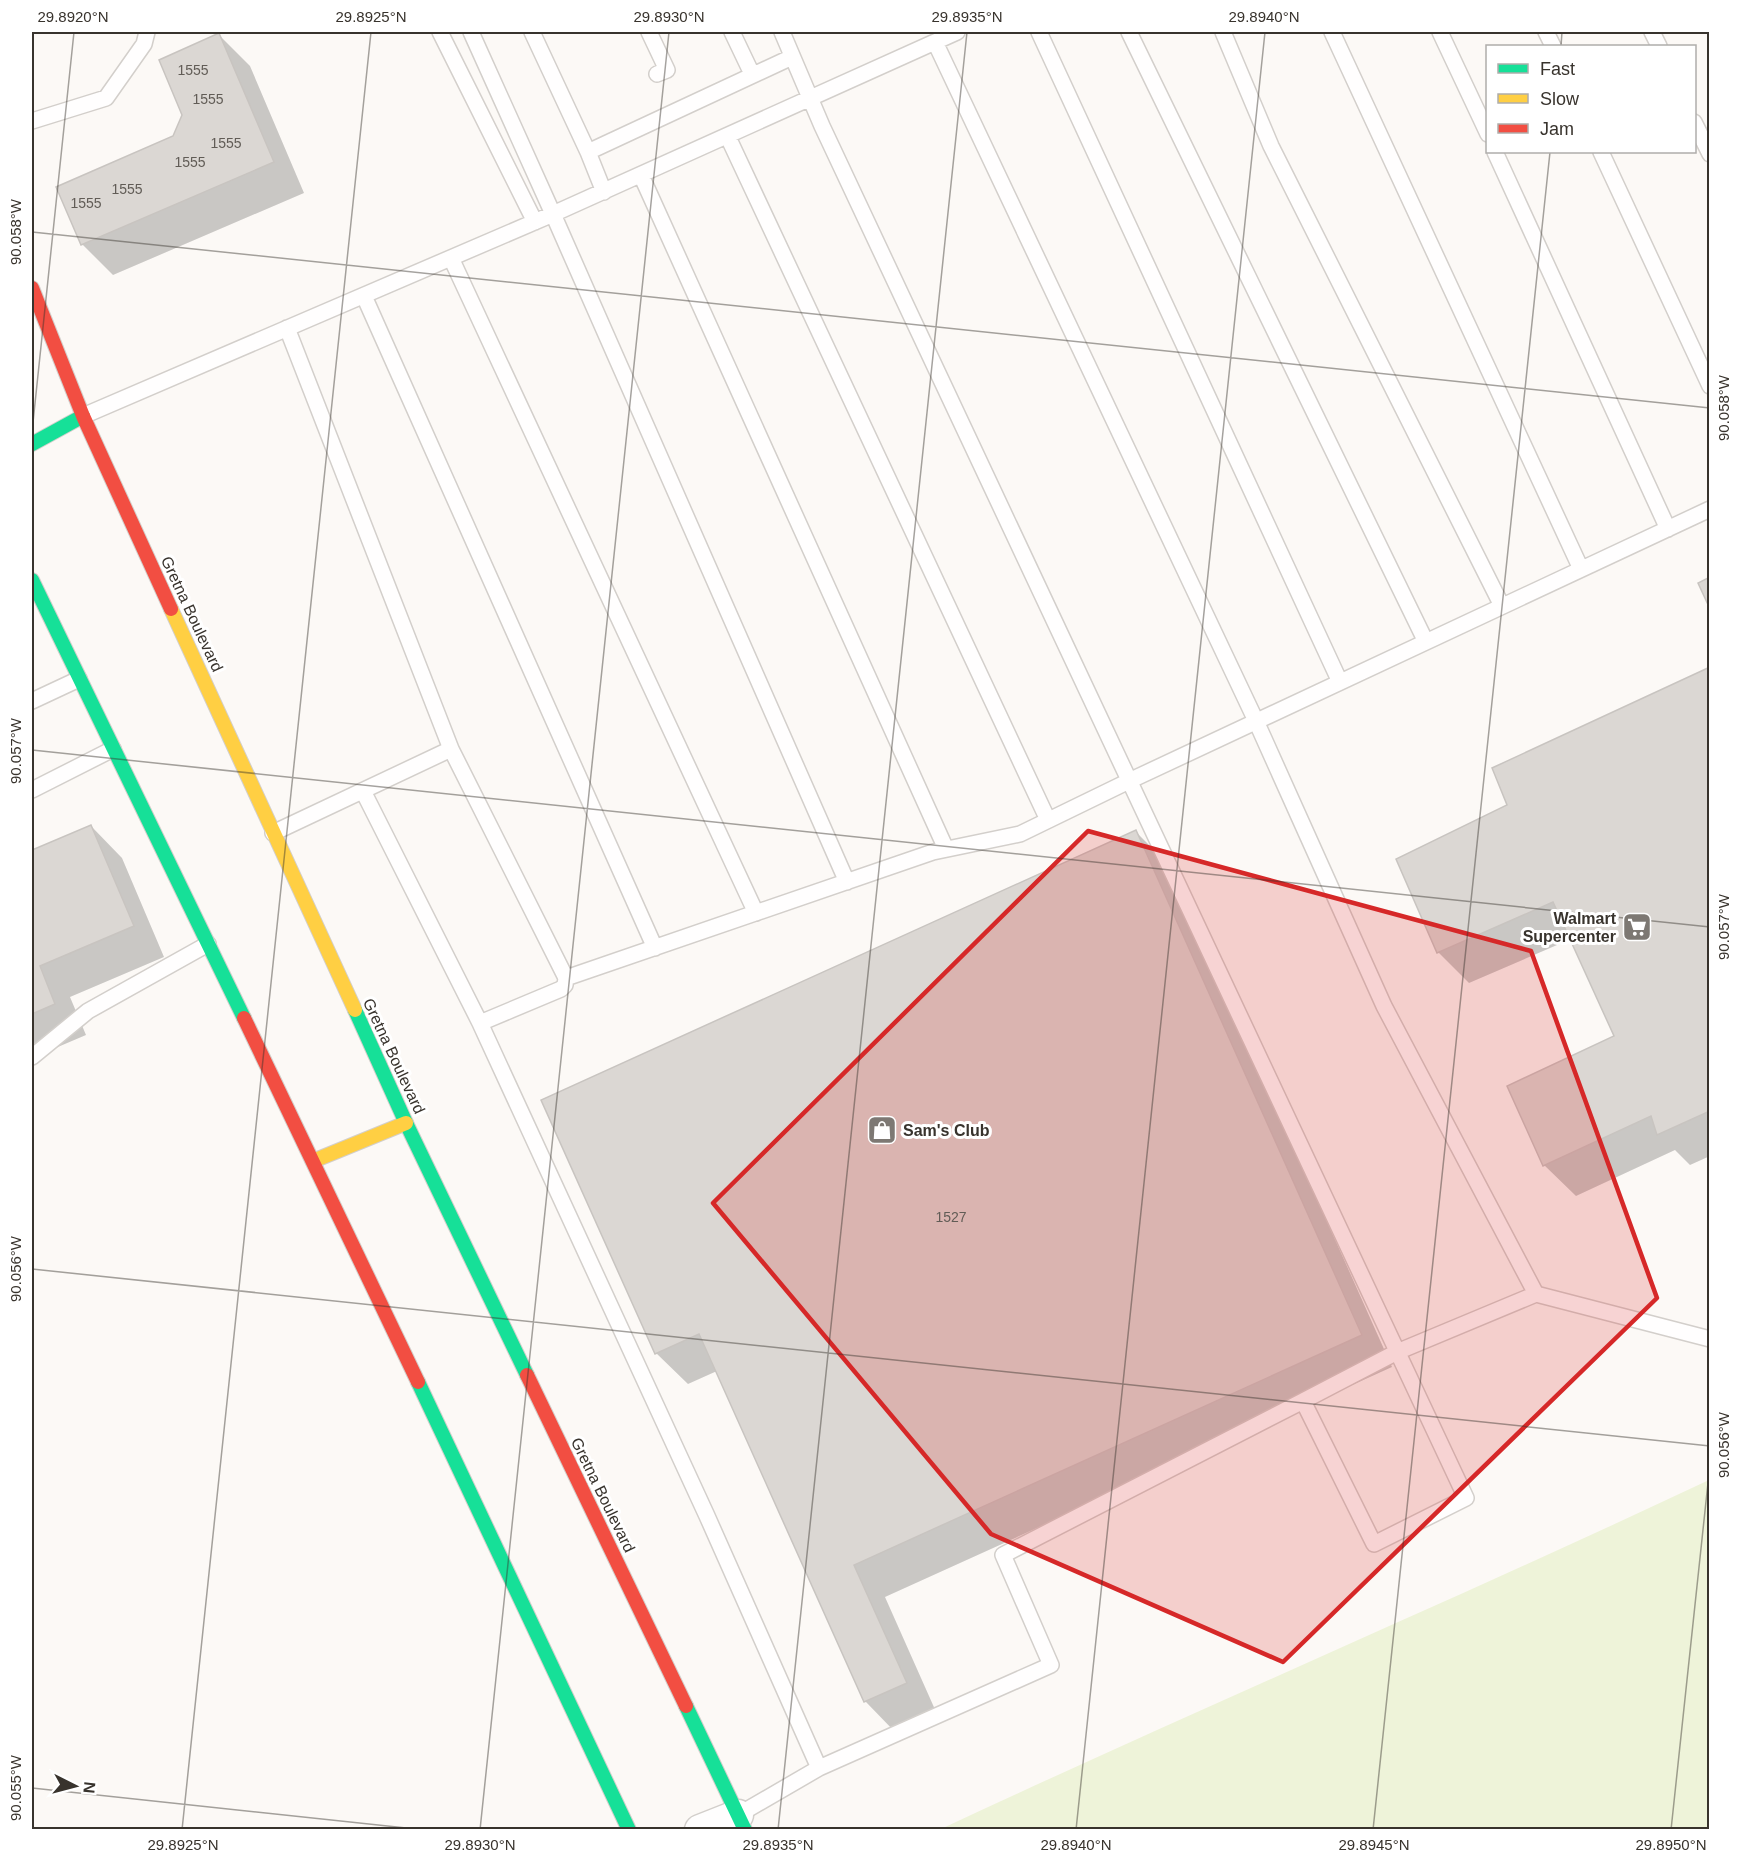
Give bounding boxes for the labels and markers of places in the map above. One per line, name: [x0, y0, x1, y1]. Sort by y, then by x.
place label: Walmart Supercenter: [1523, 910, 1617, 945]
supermarket icon: Walmart Supercenter: [1621, 911, 1653, 943]
shop icon: Sam's Club: [866, 1114, 898, 1146]
place label: Sam's Club: [903, 1122, 990, 1139]

